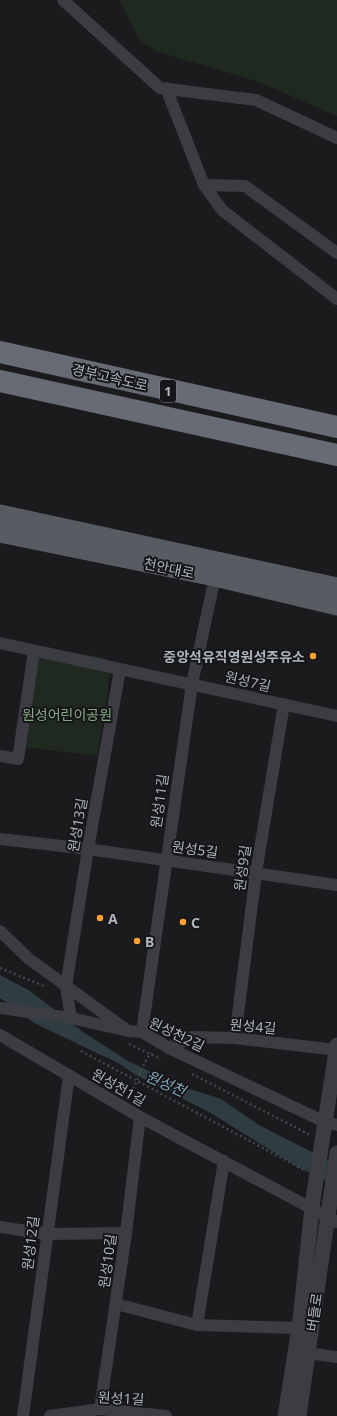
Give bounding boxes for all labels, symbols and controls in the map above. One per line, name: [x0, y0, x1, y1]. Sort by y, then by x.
street label: 경부고속도로: [70, 359, 150, 395]
road number: 1: [160, 380, 176, 402]
street label: 천안대로: [142, 553, 196, 583]
place label: 중앙석유직영원성주유소: [163, 647, 305, 666]
marker: 중앙석유직영원성주유소: [308, 651, 318, 661]
street label: 원성7길: [223, 666, 273, 696]
park label: 원성어린이공원: [22, 705, 112, 724]
street label: 원성11길: [146, 773, 172, 829]
street label: 원성13길: [63, 796, 91, 854]
street label: 원성5길: [171, 836, 219, 862]
street label: 원성9길: [229, 844, 255, 892]
place label: A: [108, 909, 118, 928]
marker: A: [95, 913, 105, 923]
place label: C: [191, 913, 200, 932]
marker: C: [178, 917, 188, 927]
place label: B: [145, 932, 154, 951]
marker: B: [132, 936, 142, 946]
street label: 원성천2길: [146, 1012, 208, 1056]
street label: 원성4길: [229, 1015, 277, 1037]
street label: 원성천1길: [88, 1064, 150, 1110]
water label: 원성천: [143, 1065, 191, 1101]
street label: 원성12길: [17, 1215, 43, 1271]
street label: 원성10길: [94, 1233, 120, 1289]
street label: 버들로: [302, 1291, 326, 1332]
street label: 원성1길: [97, 1387, 145, 1409]

